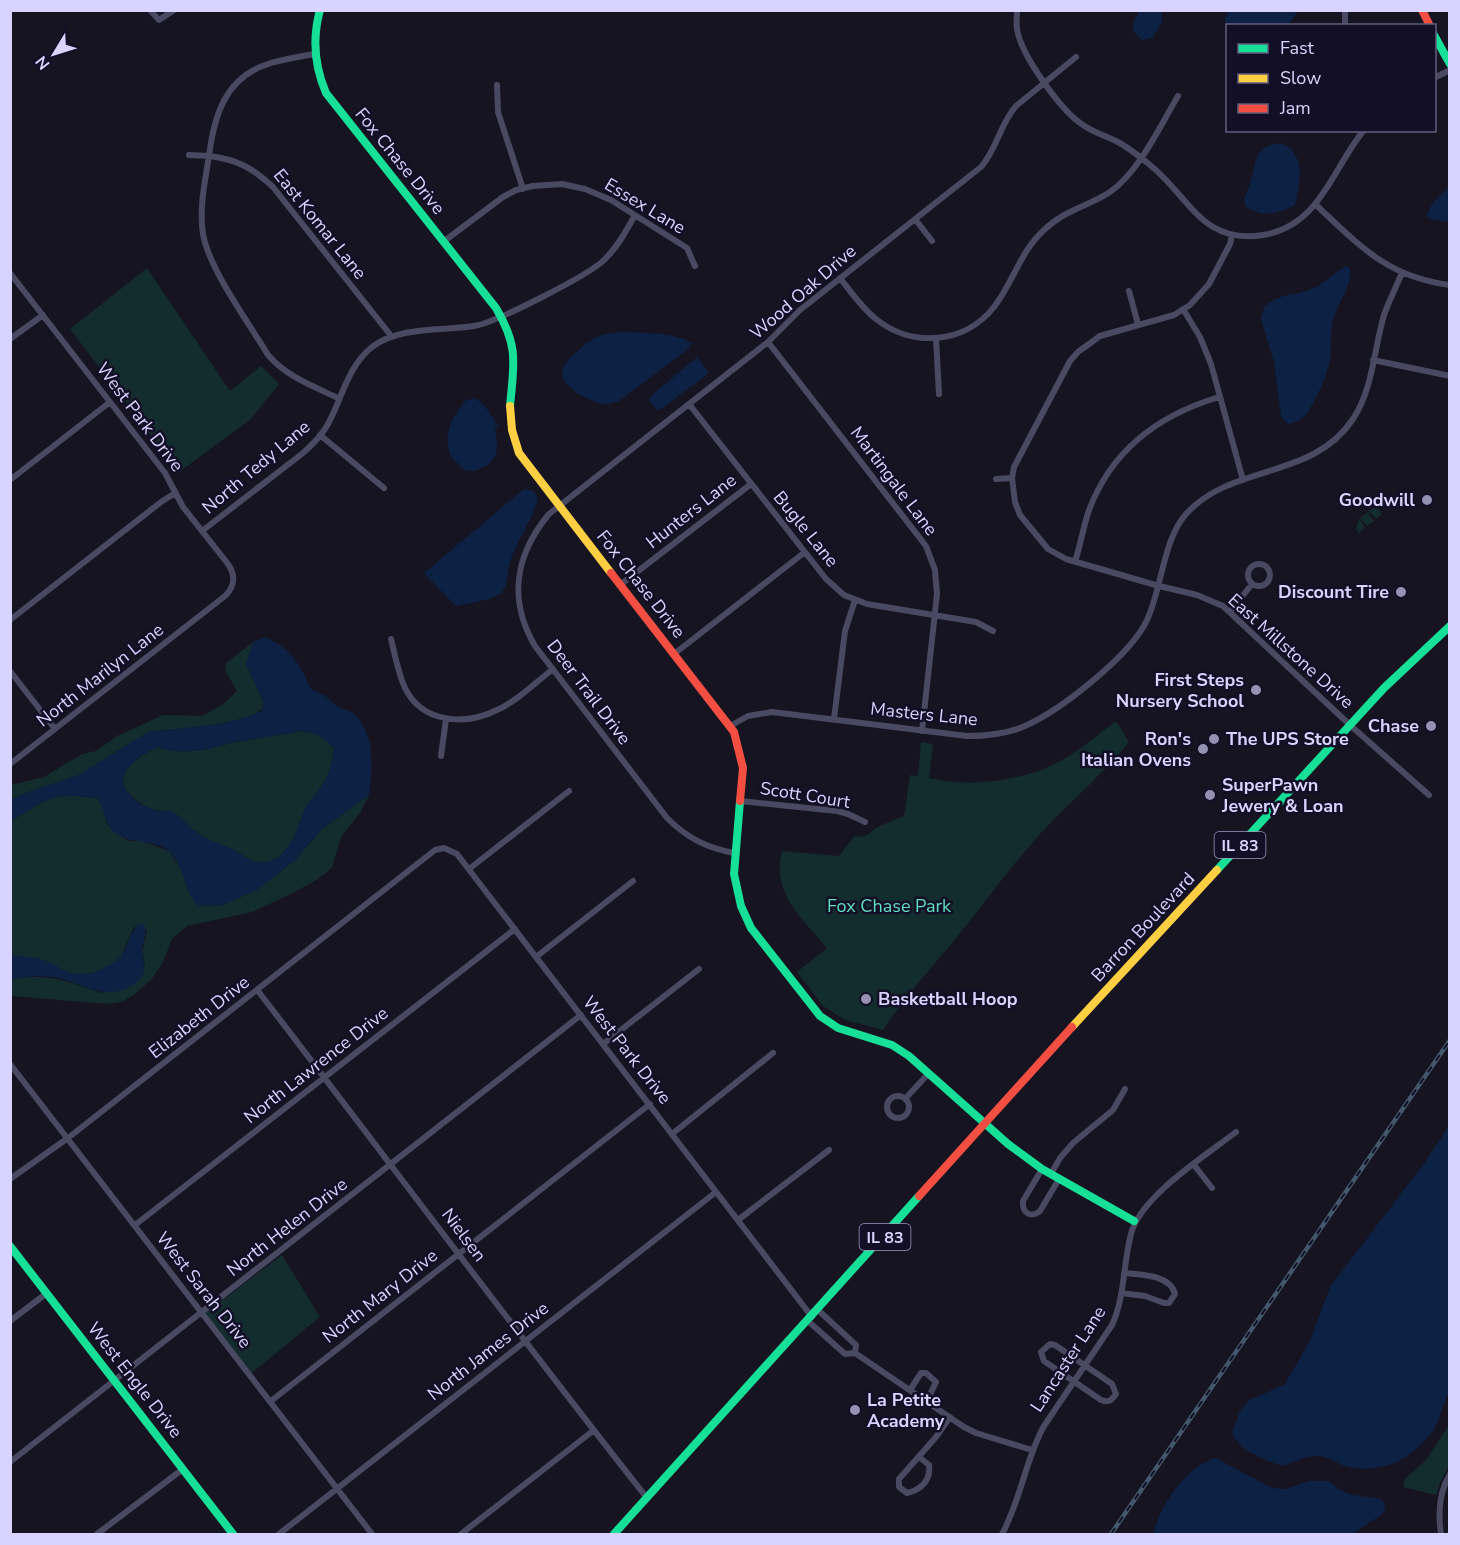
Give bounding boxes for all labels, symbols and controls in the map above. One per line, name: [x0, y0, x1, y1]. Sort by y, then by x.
north arrow: [24, 24, 84, 84]
legend: [1226, 24, 1436, 132]
text: Fast: [1280, 36, 1315, 60]
text: N: [31, 51, 55, 74]
text: Slow: [1280, 66, 1321, 90]
text: Jam: [1279, 96, 1311, 120]
street label: Fox Chase Drive: [350, 103, 450, 219]
street label: East Komar Lane: [268, 164, 372, 284]
street label: Essex Lane: [600, 172, 690, 240]
street label: Wood Oak Drive: [745, 239, 861, 345]
street label: West Park Drive: [91, 357, 189, 477]
street label: North Tedy Lane: [197, 415, 315, 519]
street label: Martingale Lane: [845, 421, 943, 541]
street label: Hunters Lane: [641, 468, 741, 554]
street label: Bugle Lane: [768, 486, 844, 572]
place label: Goodwill: [1339, 488, 1415, 512]
marker: Goodwill: [1420, 493, 1434, 507]
street label: Fox Chase Drive: [591, 525, 691, 643]
place label: Discount Tire: [1278, 580, 1389, 604]
marker: Discount Tire: [1394, 585, 1408, 599]
street label: East Millstone Drive: [1223, 588, 1359, 714]
street label: North Marilyn Lane: [31, 618, 169, 732]
street label: Deer Trail Drive: [542, 635, 636, 749]
place label: First Steps Nursery School: [1116, 668, 1244, 713]
marker: First Steps Nursery School: [1249, 683, 1263, 697]
street label: Masters Lane: [869, 696, 979, 732]
place label: Chase: [1368, 714, 1419, 738]
marker: Chase: [1424, 719, 1438, 733]
place label: Ron's Italian Ovens: [1081, 727, 1191, 772]
place label: The UPS Store: [1226, 727, 1349, 751]
marker: The UPS Store: [1207, 732, 1221, 746]
marker: Ron's Italian Ovens: [1196, 742, 1210, 756]
place label: SuperPawn Jewery & Loan: [1221, 773, 1344, 818]
street label: Scott Court: [758, 776, 852, 814]
marker: SuperPawn Jewery & Loan: [1203, 788, 1217, 802]
road number: IL 83: [1214, 832, 1266, 858]
street label: Barron Boulevard: [1086, 867, 1200, 987]
park label: Fox Chase Park: [827, 894, 952, 918]
street label: Elizabeth Drive: [144, 970, 254, 1064]
place label: Basketball Hoop: [878, 987, 1018, 1011]
street label: West Park Drive: [577, 991, 677, 1109]
marker: Basketball Hoop: [859, 992, 873, 1006]
street label: North Lawrence Drive: [239, 1001, 393, 1129]
street label: North Helen Drive: [222, 1172, 352, 1282]
street label: Nielsen: [436, 1204, 492, 1266]
road number: IL 83: [860, 1224, 910, 1250]
street label: West Sarah Drive: [151, 1227, 257, 1353]
street label: North Mary Drive: [317, 1243, 443, 1349]
street label: North James Drive: [422, 1296, 554, 1406]
street label: Lancaster Lane: [1025, 1301, 1111, 1417]
street label: West Engle Drive: [82, 1317, 188, 1443]
place label: La Petite Academy: [867, 1388, 945, 1433]
marker: La Petite Academy: [848, 1403, 862, 1417]

